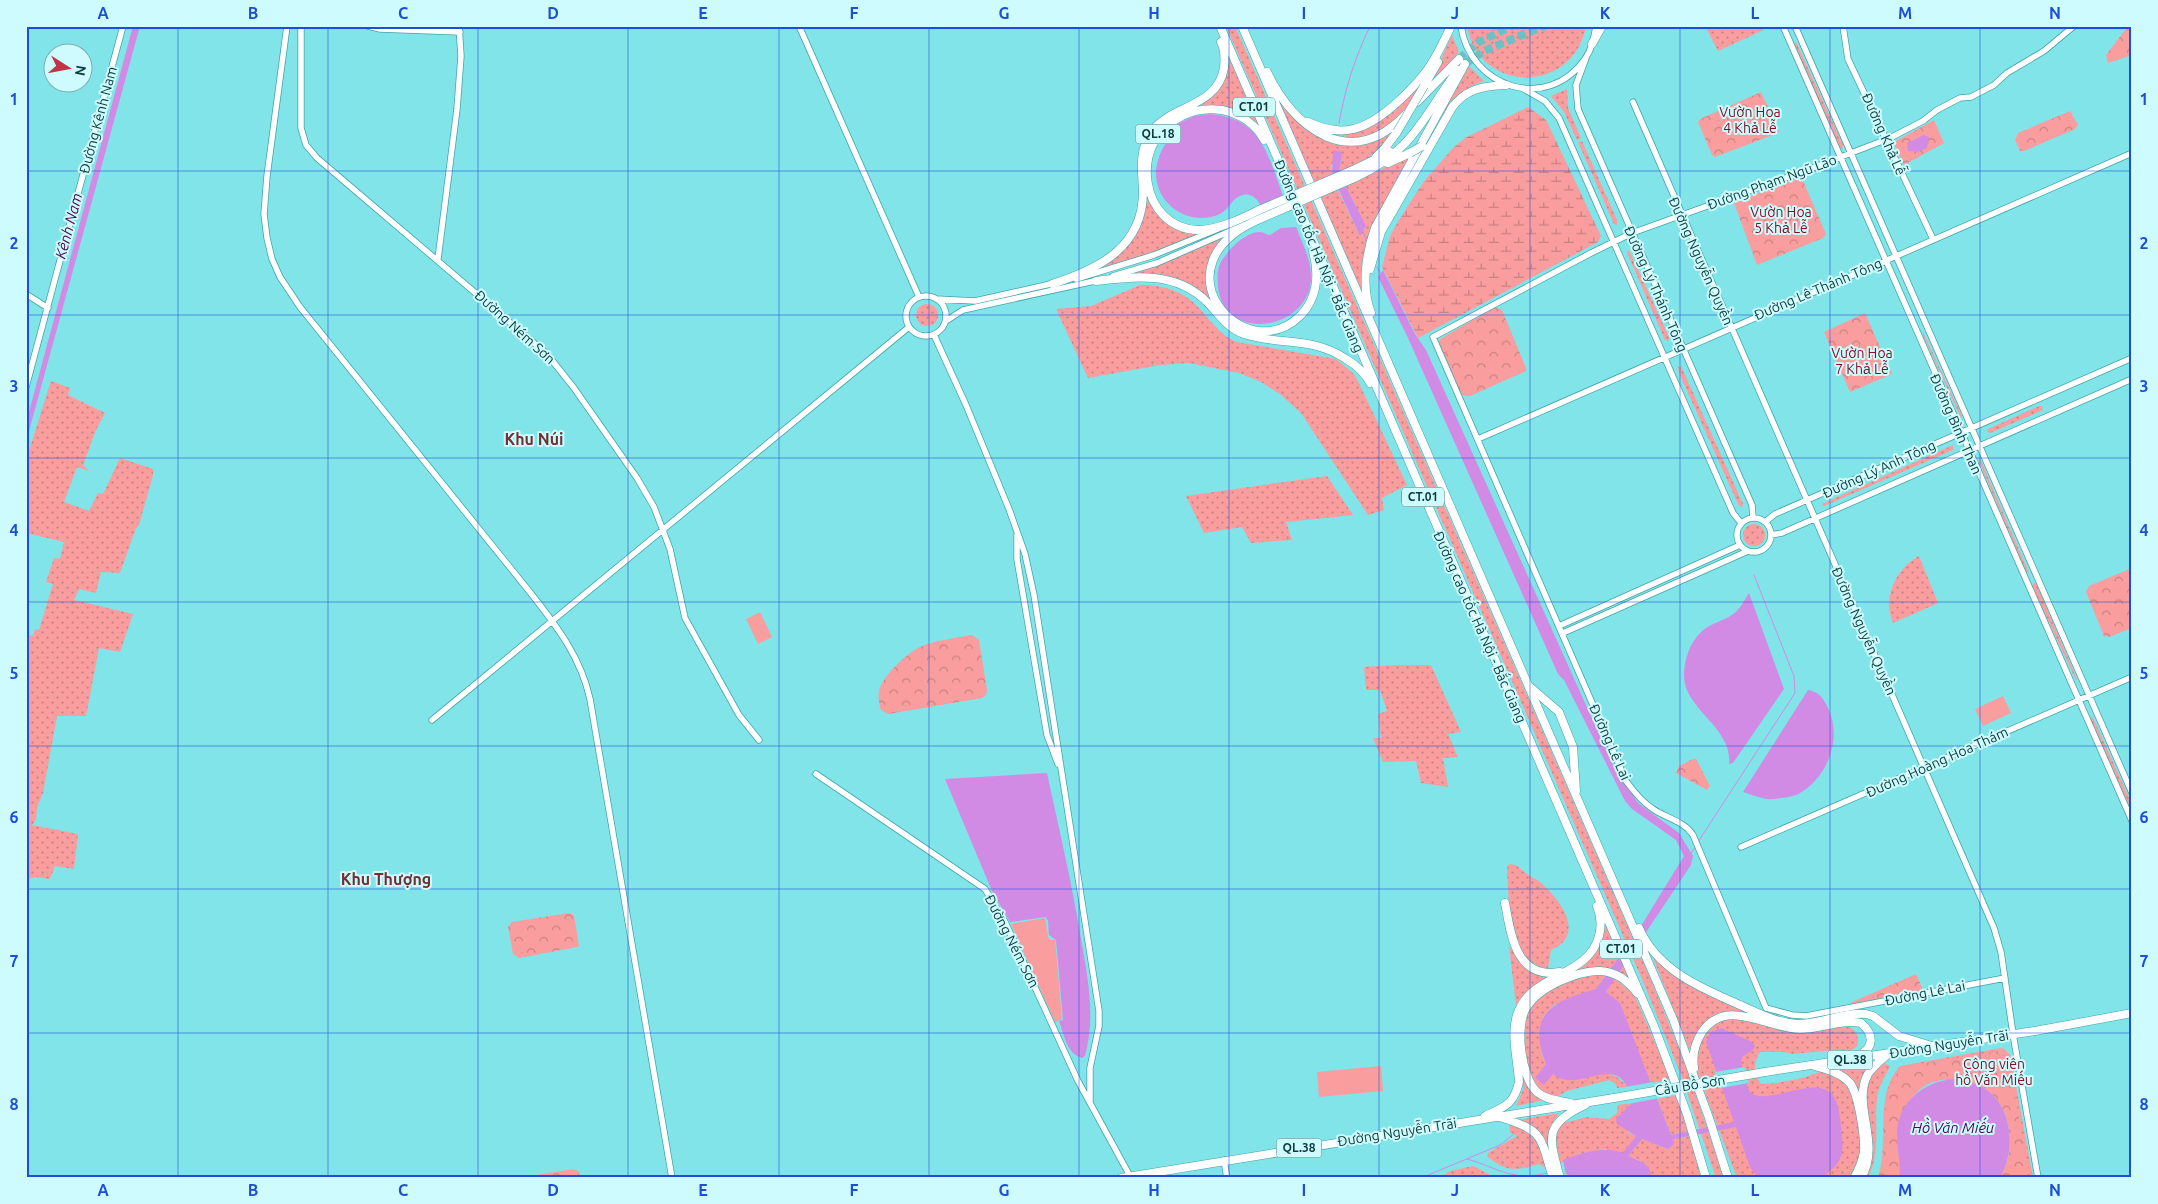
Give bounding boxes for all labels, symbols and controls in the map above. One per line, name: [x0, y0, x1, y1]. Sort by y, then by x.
text: A: [97, 4, 109, 22]
text: B: [248, 4, 258, 22]
text: C: [398, 4, 408, 22]
text: D: [547, 4, 559, 22]
text: E: [698, 4, 708, 22]
text: F: [850, 4, 859, 22]
text: G: [998, 4, 1010, 22]
text: H: [1148, 4, 1160, 22]
text: I: [1302, 4, 1306, 22]
text: J: [1451, 4, 1459, 22]
text: K: [1600, 4, 1611, 22]
text: L: [1751, 4, 1760, 22]
text: M: [1898, 4, 1912, 22]
text: N: [2049, 4, 2061, 22]
north arrow: [42, 42, 92, 92]
street label: Đường Kênh Nam: [76, 65, 120, 175]
street label: Đường Khả Lễ: [1859, 89, 1911, 178]
text: 1: [9, 90, 19, 108]
text: 1: [2139, 90, 2149, 108]
road number: CT.01: [1233, 98, 1275, 116]
park label: Vườn Hoa 4 Khả Lễ: [1719, 104, 1781, 136]
road number: QL.18: [1136, 125, 1180, 144]
street label: Đường Phạm Ngũ Lão: [1705, 151, 1839, 213]
street label: Đường cao tốc Hà Nội - Bắc Giang: [1271, 156, 1369, 355]
water label: Kênh Nam: [52, 191, 85, 261]
street label: Đường Nguyễn Quyền: [1665, 193, 1739, 328]
park label: Vườn Hoa 5 Khả Lễ: [1750, 204, 1812, 236]
street label: Đường Lý Thánh Tông: [1621, 224, 1691, 354]
text: 2: [9, 234, 19, 252]
text: 2: [2139, 234, 2149, 252]
street label: Đường Lê Thánh Tông: [1752, 255, 1884, 323]
street label: Đường Ném Sơn: [472, 287, 558, 367]
park label: Vườn Hoa 7 Khả Lễ: [1831, 345, 1893, 377]
street label: Đường Bình Than: [1927, 371, 1985, 477]
text: 3: [9, 377, 19, 395]
text: 3: [2139, 377, 2149, 395]
district label: Khu Núi: [505, 430, 563, 448]
street label: Đường Lý Anh Tông: [1820, 437, 1938, 501]
road number: CT.01: [1402, 488, 1444, 507]
text: 4: [9, 521, 19, 539]
text: 4: [2139, 521, 2149, 539]
street label: Đường cao tốc Hà Nội - Bắc Giang: [1430, 528, 1532, 725]
street label: Đường Nguyễn Quyền: [1828, 563, 1902, 698]
text: 5: [9, 664, 19, 682]
text: 5: [2139, 664, 2149, 682]
street label: Đường Lê Lai: [1586, 701, 1634, 783]
street label: Đường Hoàng Hoa Thám: [1864, 723, 2010, 801]
text: 6: [9, 808, 19, 826]
text: 6: [2139, 808, 2149, 826]
district label: Khu Thượng: [341, 870, 431, 888]
street label: Đường Ném Sơn: [982, 892, 1042, 990]
road number: CT.01: [1600, 940, 1642, 959]
text: 7: [9, 952, 19, 970]
text: 7: [2139, 952, 2149, 970]
street label: Đường Lê Lai: [1883, 977, 1967, 1009]
street label: Đường Nguyễn Trãi: [1888, 1024, 2010, 1061]
road number: QL.38: [1828, 1050, 1872, 1070]
park label: Công viên hồ Văn Miếu: [1955, 1056, 2033, 1088]
street label: Cầu Bồ Sơn: [1653, 1069, 1726, 1098]
text: 8: [9, 1095, 19, 1113]
text: 8: [2139, 1095, 2149, 1113]
street label: Đường Nguyễn Trãi: [1336, 1112, 1458, 1149]
water label: Hồ Văn Miếu: [1912, 1117, 1994, 1136]
road number: QL.38: [1276, 1138, 1322, 1158]
text: A: [97, 1181, 109, 1199]
text: B: [248, 1181, 258, 1199]
text: C: [398, 1181, 408, 1199]
text: D: [547, 1181, 559, 1199]
text: E: [698, 1181, 708, 1199]
text: F: [850, 1181, 859, 1199]
text: G: [998, 1181, 1010, 1199]
text: H: [1148, 1181, 1160, 1199]
text: I: [1302, 1181, 1306, 1199]
text: J: [1451, 1181, 1459, 1199]
text: K: [1600, 1181, 1611, 1199]
text: L: [1751, 1181, 1760, 1199]
text: M: [1898, 1181, 1912, 1199]
text: N: [2049, 1181, 2061, 1199]

